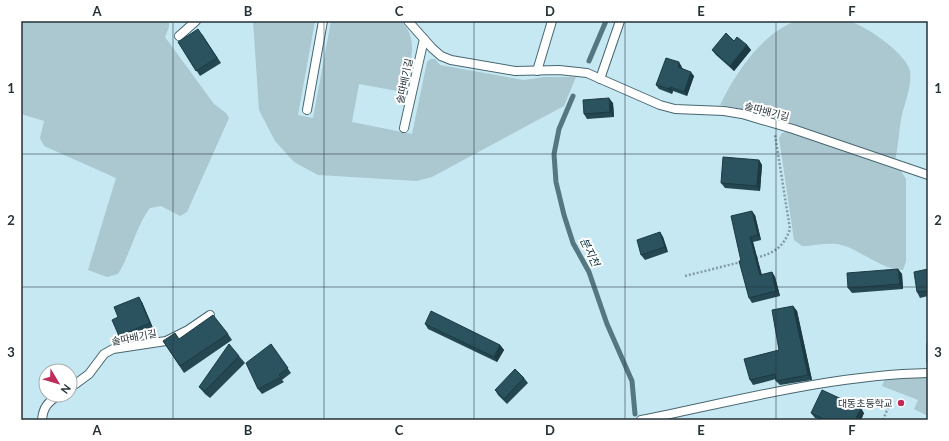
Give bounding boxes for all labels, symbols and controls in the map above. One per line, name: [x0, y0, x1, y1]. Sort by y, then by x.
text: A: [91, 3, 102, 19]
text: B: [244, 3, 253, 19]
text: C: [395, 3, 404, 19]
text: D: [545, 3, 555, 19]
text: E: [697, 3, 705, 19]
text: F: [848, 3, 856, 19]
street label: 솔따배기길: [393, 57, 415, 105]
text: 1: [7, 80, 15, 96]
text: 1: [934, 80, 942, 96]
street label: 솔따배기길: [743, 99, 791, 123]
text: 2: [7, 212, 15, 228]
text: 2: [934, 212, 942, 228]
water label: 분지천: [578, 235, 604, 270]
street label: 솔따배기길: [110, 327, 158, 347]
text: 3: [7, 344, 15, 360]
text: 3: [934, 344, 942, 360]
north arrow: [38, 363, 78, 403]
text: N: [59, 382, 74, 397]
place label: 대동초등학교: [838, 397, 893, 409]
marker: 대동초등학교: [896, 398, 906, 408]
text: A: [91, 422, 102, 438]
text: B: [244, 422, 253, 438]
text: C: [395, 422, 404, 438]
text: D: [545, 422, 555, 438]
text: E: [697, 422, 705, 438]
text: F: [848, 422, 856, 438]

